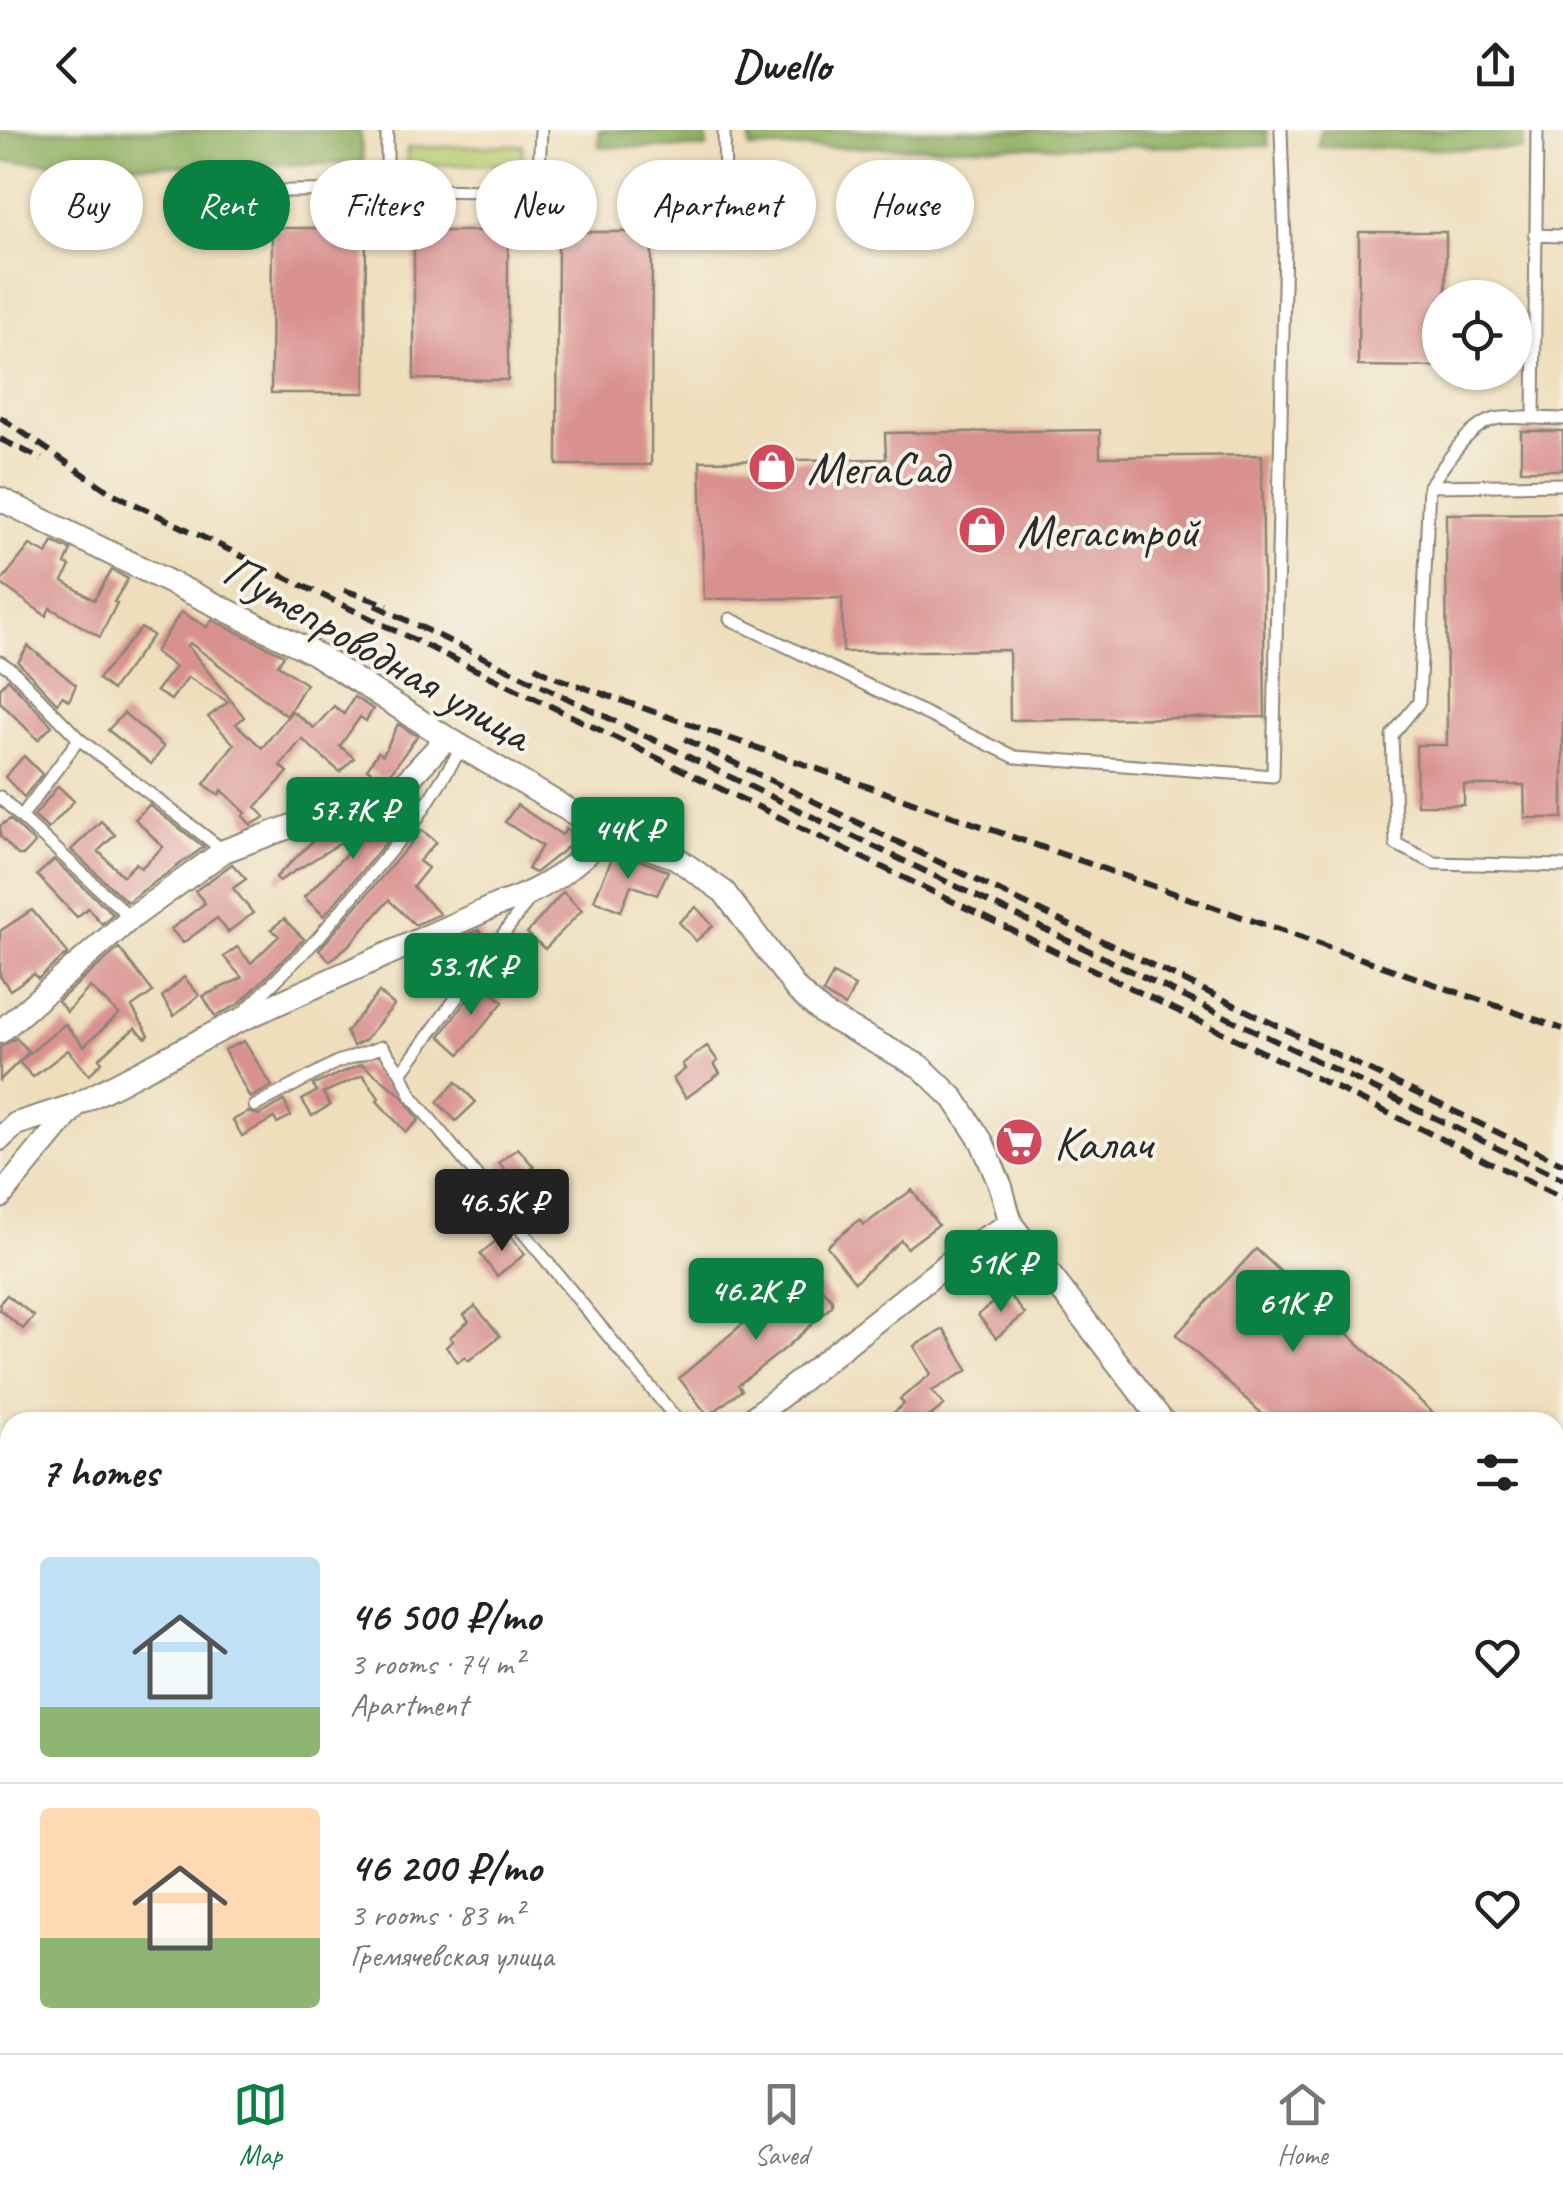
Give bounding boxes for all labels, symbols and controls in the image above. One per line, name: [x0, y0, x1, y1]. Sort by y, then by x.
text: Dwello: [733, 37, 830, 94]
icon: back: [40, 38, 95, 93]
icon: share: [1468, 38, 1523, 93]
chip: Buy: [30, 160, 143, 250]
chip: Rent: [163, 160, 290, 250]
chip: Filters: [310, 160, 456, 250]
chip: New: [476, 160, 597, 250]
chip: Apartment: [617, 160, 816, 250]
chip: House: [836, 160, 974, 250]
map controls: [1422, 280, 1532, 390]
button: locate: [1422, 280, 1532, 390]
place label: МегаСад: [807, 438, 953, 498]
shop icon: МегаСад: [746, 441, 798, 493]
place label: Мегастрой: [1017, 501, 1202, 561]
shop icon: Мегастрой: [956, 504, 1008, 556]
street label: Путепроводная улица: [213, 540, 546, 766]
pin: 57.7K ₽: [261, 777, 445, 862]
text: 57.7K ₽: [308, 789, 398, 830]
pin: 44K ₽: [558, 797, 698, 882]
text: 44K ₽: [593, 809, 663, 850]
pin: 53.1K ₽: [379, 933, 563, 1018]
text: 53.1K ₽: [426, 945, 516, 986]
place label: Калач: [1054, 1113, 1156, 1173]
supermarket icon: Калач: [993, 1116, 1045, 1168]
pin: 46.5K ₽: [410, 1169, 594, 1254]
text: 46.5K ₽: [457, 1181, 547, 1222]
pin: 51K ₽: [931, 1230, 1071, 1315]
text: 51K ₽: [967, 1242, 1035, 1283]
pin: 46.2K ₽: [664, 1258, 848, 1343]
text: 46.2K ₽: [711, 1270, 801, 1311]
pin: 61K ₽: [1223, 1270, 1363, 1355]
text: 61K ₽: [1258, 1282, 1328, 1323]
icon: filters: [1470, 1445, 1525, 1500]
text: 7 homes: [40, 1446, 158, 1499]
text: 46 500 ₽/mo: [350, 1590, 541, 1643]
icon: home: [120, 1597, 240, 1717]
icon: heart: [1470, 1630, 1525, 1685]
text: 3 rooms · 74 m²: [350, 1643, 523, 1684]
text: Apartment: [350, 1684, 468, 1725]
text: 46 200 ₽/mo: [350, 1841, 541, 1894]
icon: home: [120, 1848, 240, 1968]
icon: heart: [1470, 1881, 1525, 1936]
text: 3 rooms · 83 m²: [350, 1894, 523, 1935]
text: Гремячевская улица: [350, 1935, 554, 1976]
tab: Map: [233, 2077, 288, 2172]
tab: Saved: [754, 2077, 809, 2172]
tab: Home: [1275, 2077, 1330, 2172]

